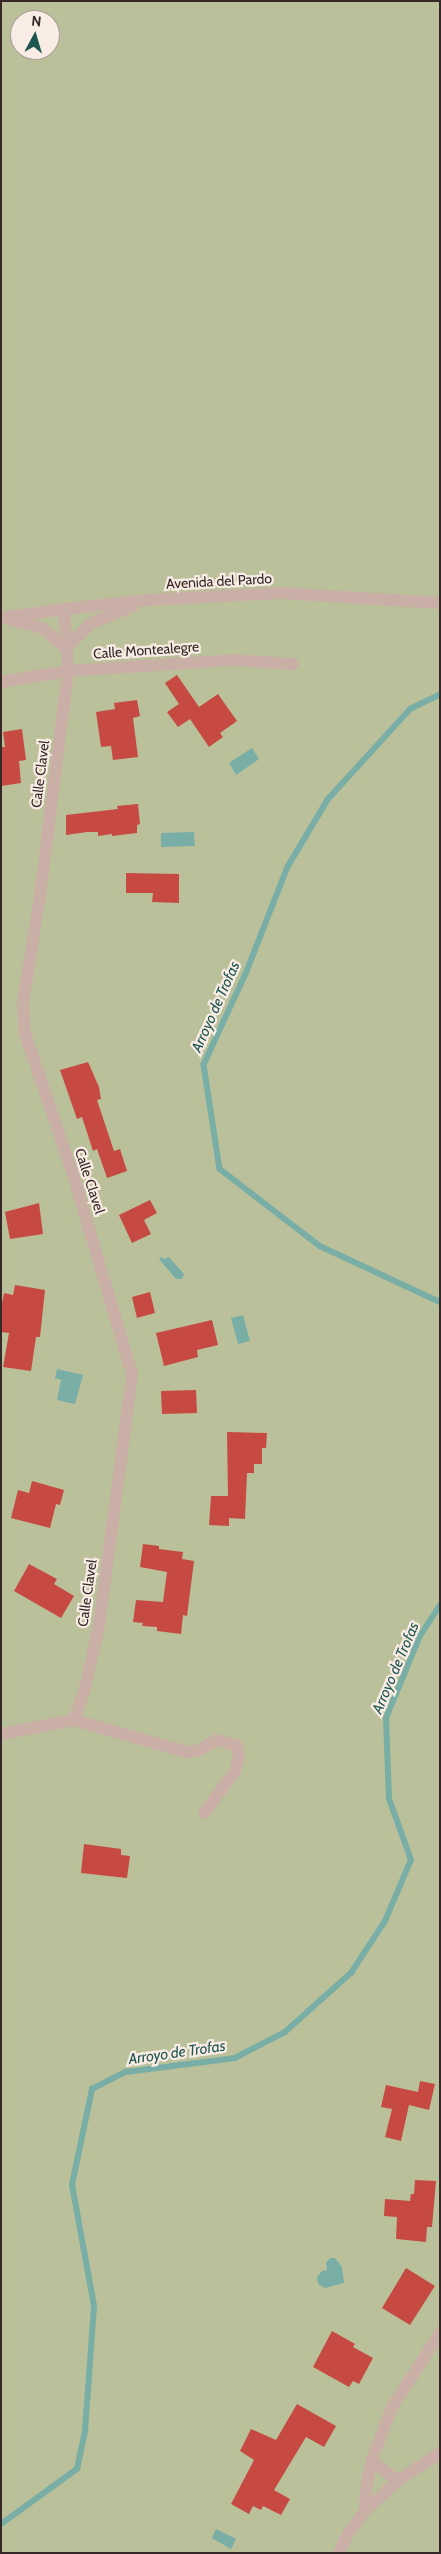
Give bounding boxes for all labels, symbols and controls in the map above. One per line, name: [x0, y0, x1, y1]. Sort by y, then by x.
north arrow: [10, 10, 60, 60]
text: N: [31, 12, 42, 31]
street label: Avenida del Pardo: [166, 570, 272, 592]
street label: Calle Montealegre: [92, 638, 200, 662]
street label: Calle Clavel: [28, 739, 52, 809]
water label: Arroyo de Trofas: [188, 959, 244, 1055]
street label: Calle Clavel: [72, 1146, 108, 1216]
street label: Calle Clavel: [74, 1558, 100, 1628]
water label: Arroyo de Trofas: [369, 1620, 423, 1716]
water label: Arroyo de Trofas: [127, 2037, 227, 2069]

